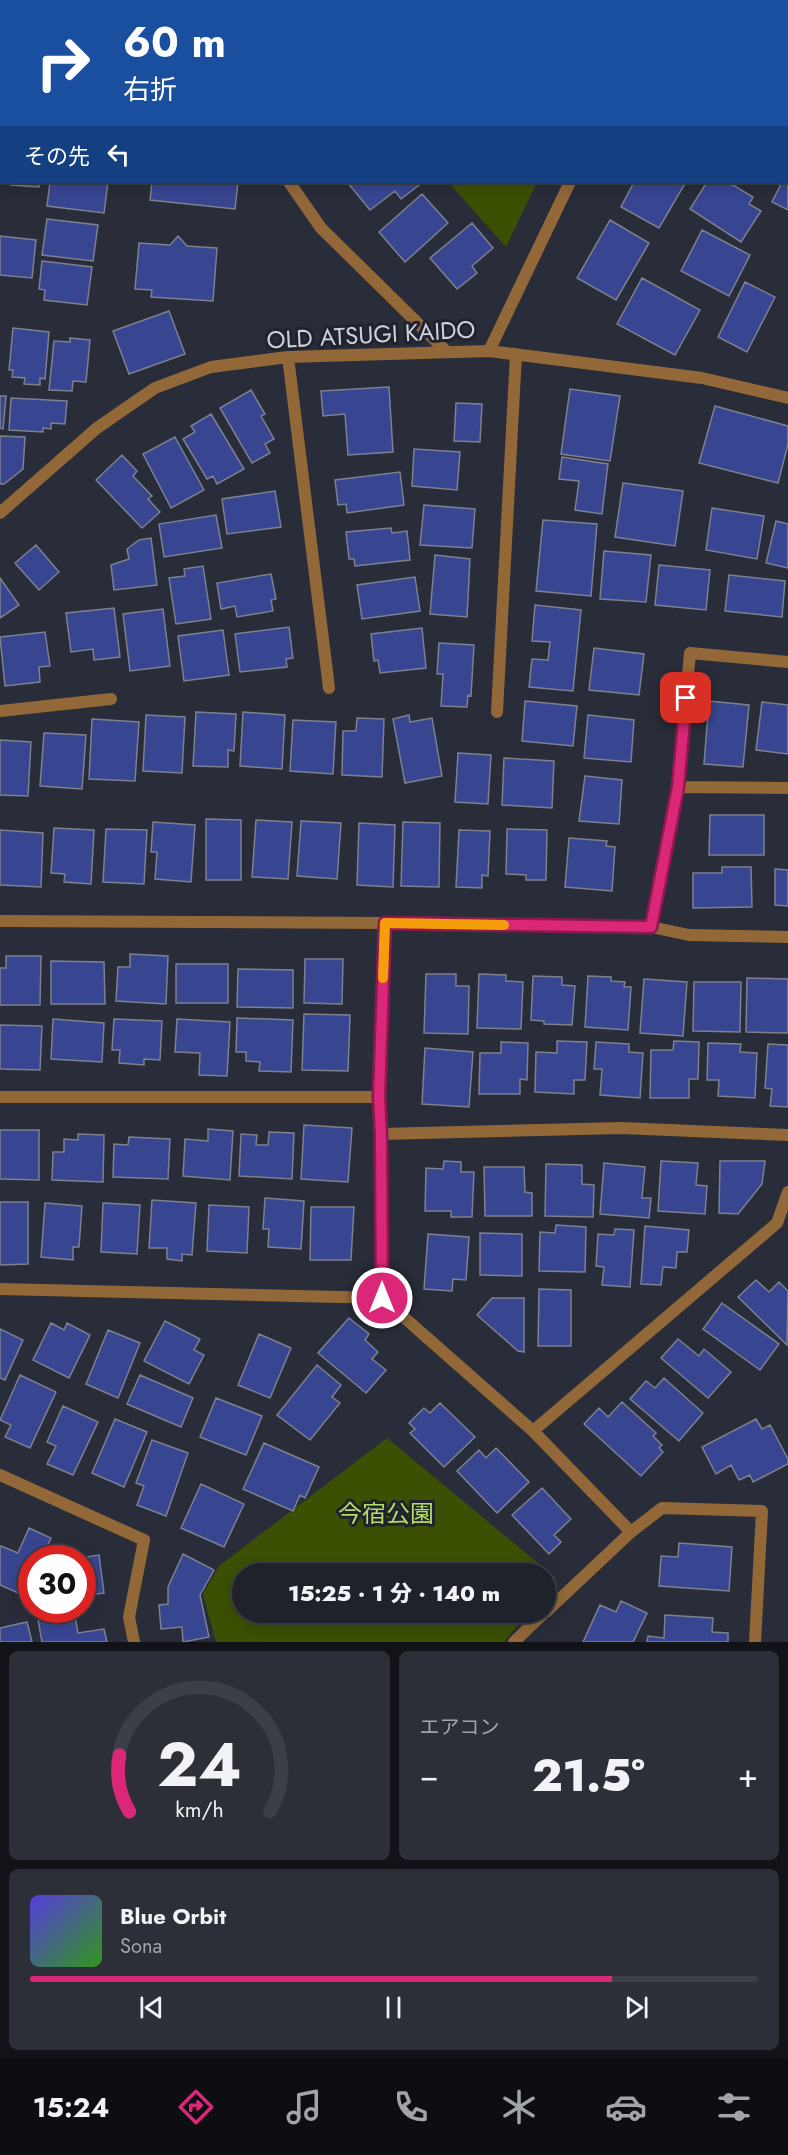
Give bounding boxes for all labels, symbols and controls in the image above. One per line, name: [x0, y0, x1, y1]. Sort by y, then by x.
text: 60 m: [123, 12, 226, 73]
icon: right: [24, 24, 102, 102]
text: 右折: [123, 70, 177, 109]
icon: left: [102, 138, 135, 171]
text: その先: [24, 140, 90, 172]
street label: OLD ATSUGI KAIDO: [266, 312, 476, 357]
pin: [660, 672, 711, 723]
icon: arrive: [669, 681, 702, 714]
position arrow: [350, 1266, 414, 1330]
park label: 今宿公園: [338, 1496, 434, 1531]
speed limit sign: 30: [18, 1545, 96, 1623]
text: 15:25 · 1 分 · 140 m: [288, 1577, 500, 1609]
text: エアコン: [420, 1713, 500, 1742]
text: 24: [157, 1719, 241, 1809]
text: 21.5°: [532, 1743, 645, 1808]
text: −: [420, 1752, 439, 1799]
text: +: [738, 1752, 758, 1799]
text: km/h: [175, 1795, 223, 1826]
text: Blue Orbit: [120, 1900, 226, 1932]
text: Sona: [120, 1932, 162, 1961]
icon: previous: [135, 1991, 168, 2024]
icon: pause: [377, 1991, 410, 2024]
icon: next: [620, 1991, 653, 2024]
icon: directions: [175, 2086, 217, 2128]
icon: music: [283, 2086, 325, 2128]
icon: phone: [390, 2086, 432, 2128]
icon: climate: [498, 2086, 540, 2128]
icon: car: [605, 2086, 647, 2128]
icon: filters: [713, 2086, 755, 2128]
text: 15:24: [33, 2088, 109, 2127]

